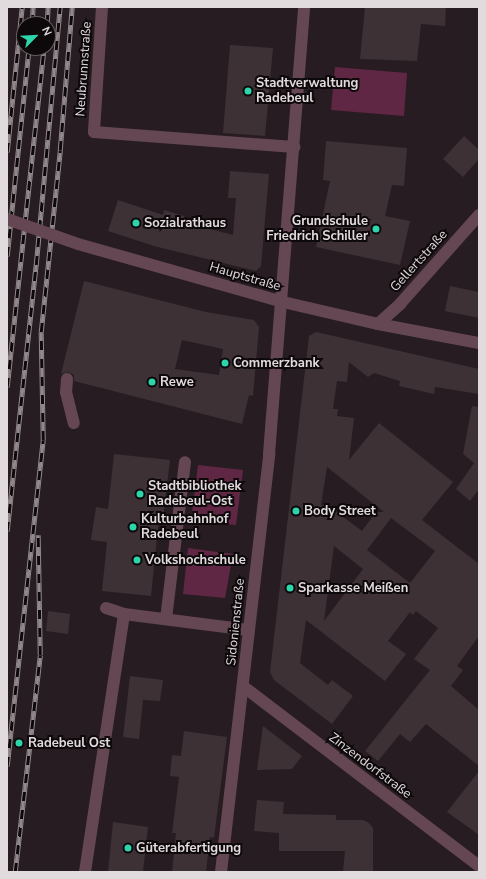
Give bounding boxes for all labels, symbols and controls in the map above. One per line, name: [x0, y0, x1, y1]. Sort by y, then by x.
north arrow: [16, 16, 56, 56]
street label: Neubrunnstraße: [73, 21, 95, 117]
text: N: [38, 25, 55, 38]
place label: Stadtverwaltung Radebeul: [256, 76, 358, 107]
marker: Stadtverwaltung Radebeul: [243, 86, 253, 96]
place label: Grundschule Friedrich Schiller: [266, 214, 368, 245]
place label: Sozialrathaus: [144, 215, 226, 231]
marker: Sozialrathaus: [131, 218, 141, 228]
marker: Grundschule Friedrich Schiller: [371, 224, 381, 234]
street label: Gellertstraße: [387, 227, 451, 295]
street label: Hauptstraße: [208, 259, 282, 295]
place label: Commerzbank: [233, 355, 320, 371]
marker: Commerzbank: [220, 358, 230, 368]
place label: Rewe: [160, 374, 194, 390]
marker: Rewe: [147, 377, 157, 387]
place label: Stadtbibliothek Radebeul-Ost: [148, 479, 241, 510]
marker: Stadtbibliothek Radebeul-Ost: [135, 489, 145, 499]
place label: Body Street: [304, 503, 376, 519]
marker: Body Street: [291, 506, 301, 516]
place label: Kulturbahnhof Radebeul: [141, 512, 229, 543]
marker: Kulturbahnhof Radebeul: [128, 522, 138, 532]
place label: Volkshochschule: [145, 552, 246, 568]
marker: Volkshochschule: [132, 555, 142, 565]
street label: Sidonienstraße: [224, 578, 248, 666]
place label: Sparkasse Meißen: [298, 580, 408, 596]
marker: Sparkasse Meißen: [285, 583, 295, 593]
street label: Zinzendorfstraße: [326, 730, 414, 802]
place label: Radebeul Ost: [28, 735, 110, 751]
marker: Radebeul Ost: [13, 737, 25, 749]
place label: Güterabfertigung: [136, 840, 241, 856]
marker: Güterabfertigung: [123, 843, 133, 853]

